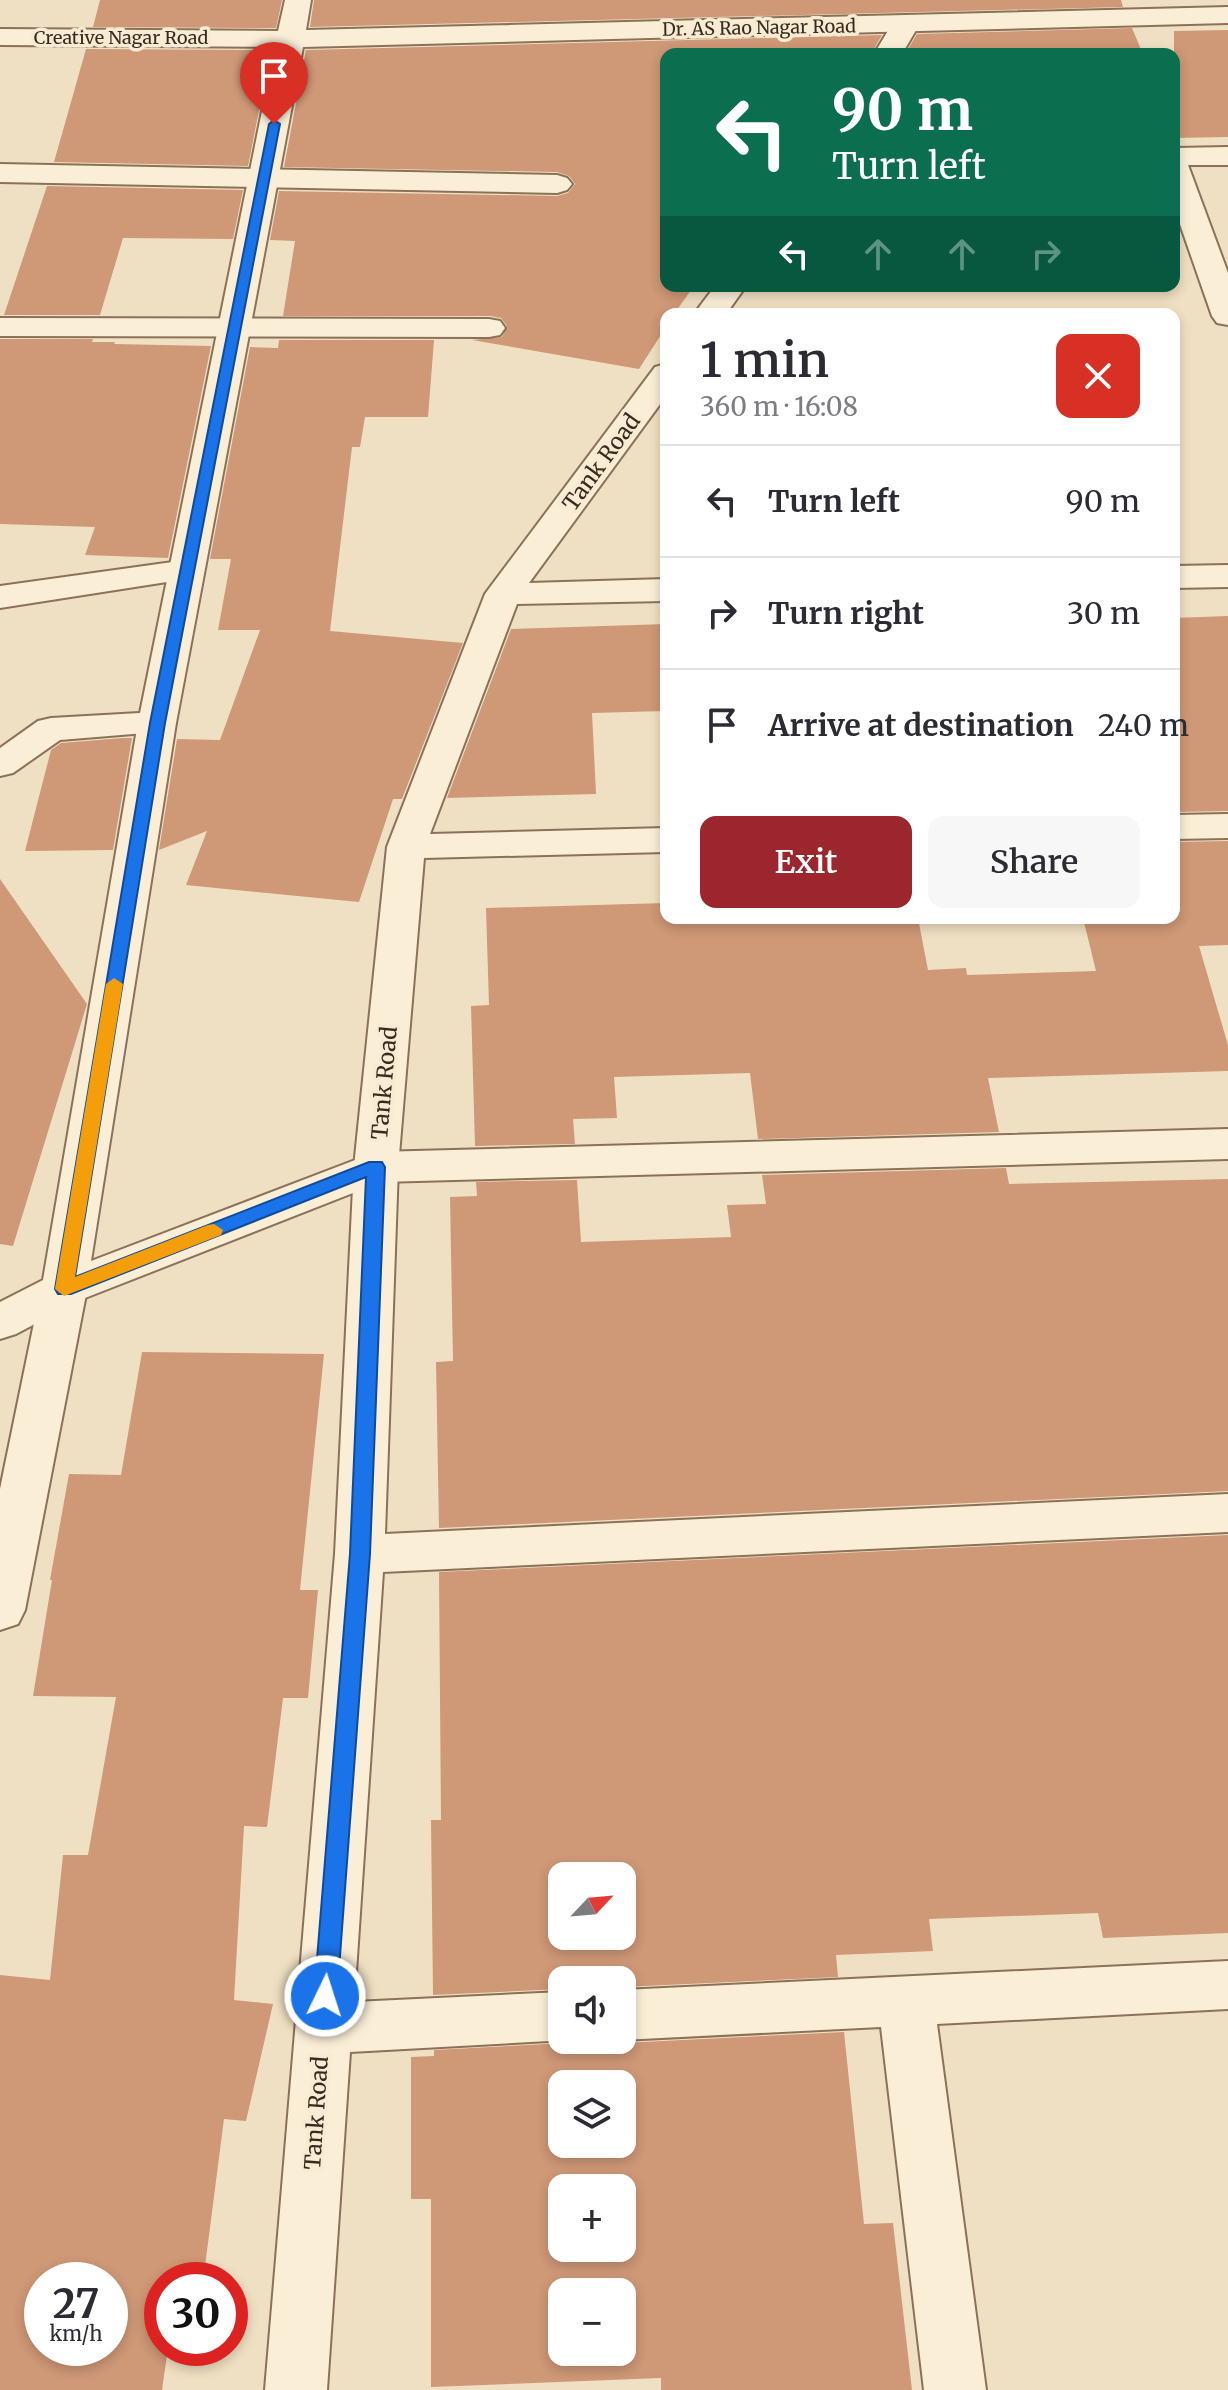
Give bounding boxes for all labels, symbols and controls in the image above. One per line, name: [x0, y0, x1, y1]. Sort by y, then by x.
street label: Dr. AS Rao Nagar Road: [662, 14, 856, 41]
street label: Creative Nagar Road: [34, 26, 208, 49]
pin: [240, 42, 308, 124]
icon: arrive: [252, 54, 296, 98]
text: 90 m: [832, 75, 973, 145]
icon: left: [700, 80, 804, 184]
text: Turn left: [832, 144, 986, 189]
icon: left: [772, 232, 816, 276]
icon: ahead: [856, 232, 900, 276]
icon: ahead: [940, 232, 984, 276]
icon: right: [1024, 232, 1068, 276]
text: 1 min: [700, 330, 829, 390]
button: close: [1056, 334, 1140, 418]
text: 360 m · 16:08: [700, 390, 858, 423]
street label: Tank Road: [556, 408, 646, 516]
icon: left: [700, 479, 744, 523]
text: Turn left: [768, 482, 900, 520]
text: 90 m: [1066, 482, 1140, 520]
icon: right: [700, 591, 744, 635]
text: Turn right: [768, 594, 924, 632]
text: 30 m: [1067, 594, 1140, 632]
icon: arrive: [700, 703, 744, 747]
text: Arrive at destination: [768, 706, 1074, 744]
text: 240 m: [1098, 706, 1189, 744]
button: Exit: [700, 816, 912, 908]
button: Share: [928, 816, 1140, 908]
street label: Tank Road: [365, 1025, 403, 1141]
north arrow: [548, 1862, 636, 1950]
map controls: [548, 1862, 636, 2366]
position arrow: [283, 1954, 367, 2038]
button: sound: [548, 1966, 636, 2054]
street label: Tank Road: [298, 2055, 334, 2171]
button: layers: [548, 2070, 636, 2158]
button: +: [548, 2174, 636, 2262]
speed limit sign: 30: [144, 2262, 248, 2366]
button: −: [548, 2278, 636, 2366]
text: 27: [53, 2279, 99, 2329]
text: km/h: [50, 2321, 102, 2346]

